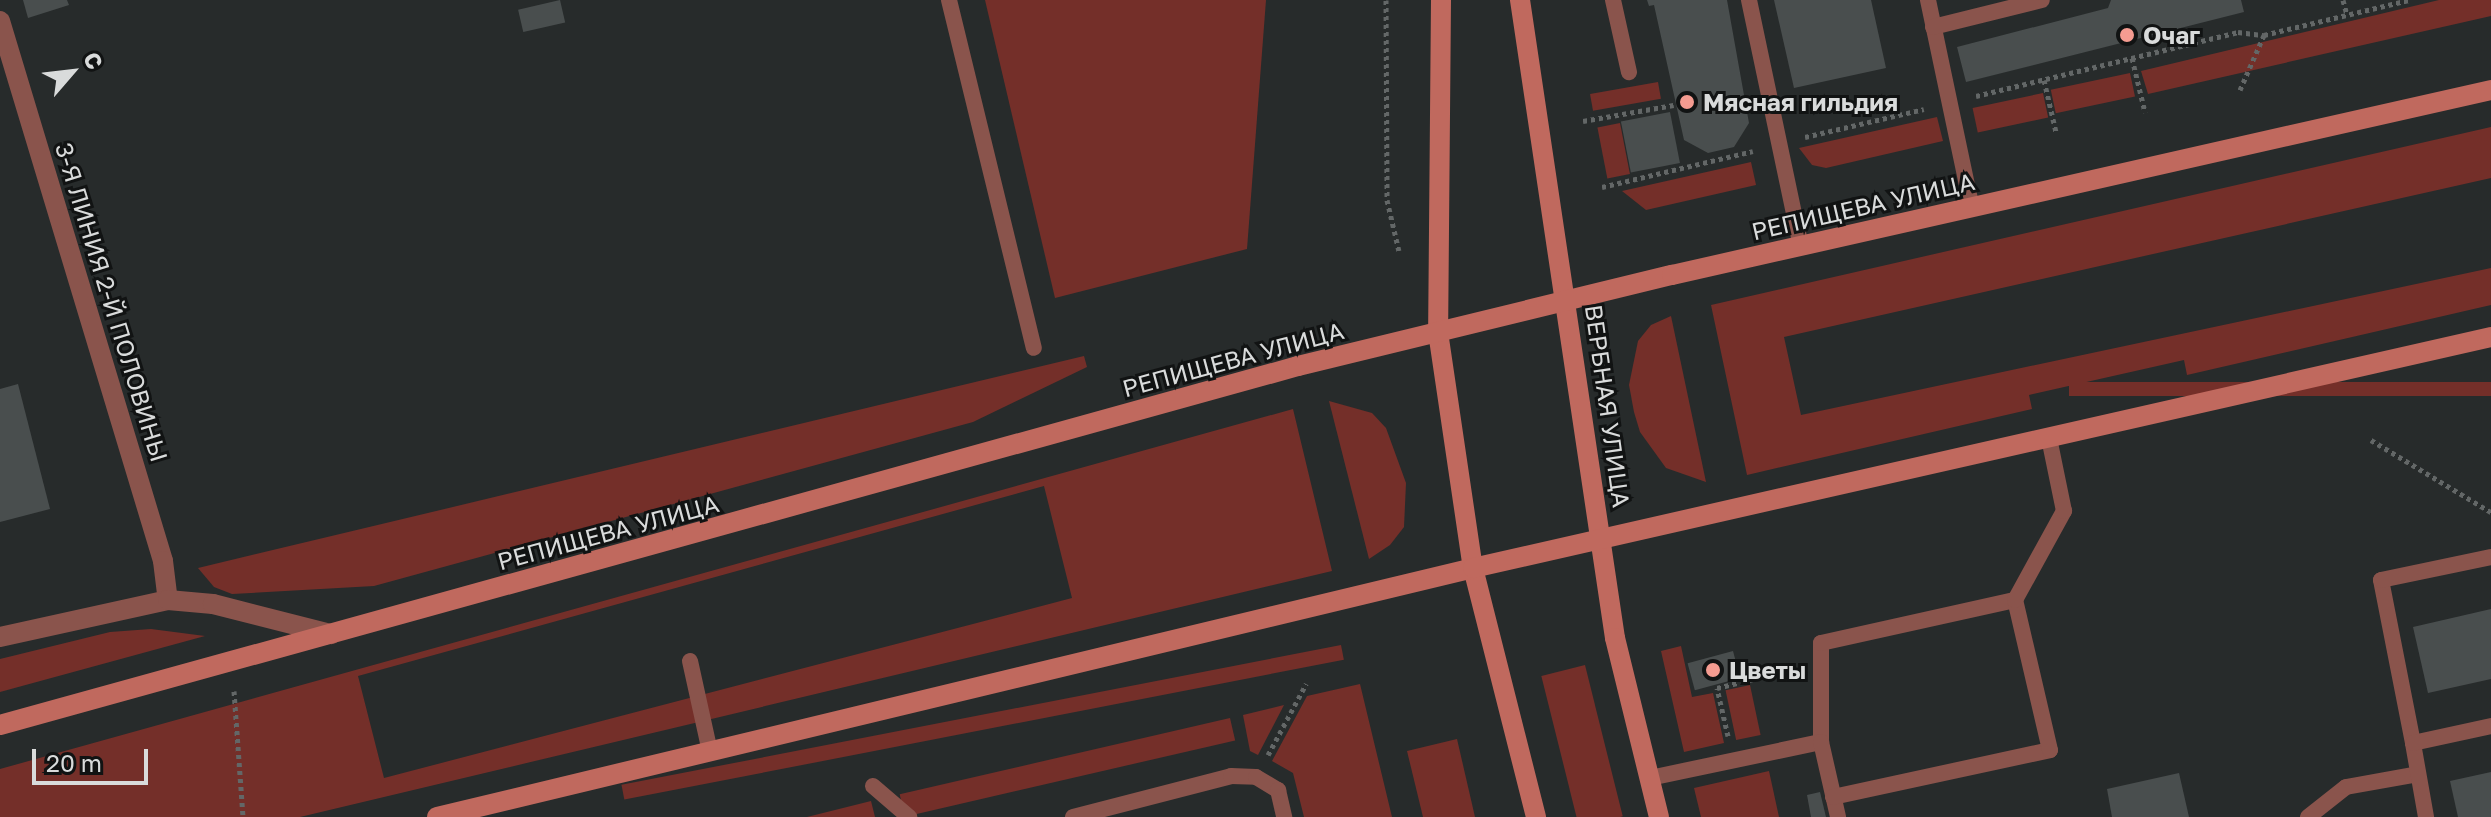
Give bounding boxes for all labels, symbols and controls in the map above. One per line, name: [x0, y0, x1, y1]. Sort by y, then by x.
place label: Очаг: [2143, 21, 2200, 49]
marker: Очаг: [2118, 26, 2136, 44]
north arrow: [32, 32, 112, 112]
text: С: [78, 47, 109, 74]
place label: Мясная гильдия: [1703, 88, 1898, 116]
marker: Мясная гильдия: [1678, 93, 1696, 111]
street label: 3-Я ЛИНИЯ 2-Й ПОЛОВИНЫ: [50, 139, 174, 465]
street label: РЕПИЩЕВА УЛИЦА: [1749, 166, 1977, 246]
street label: ВЕРБНАЯ УЛИЦА: [1580, 303, 1636, 509]
street label: РЕПИЩЕВА УЛИЦА: [1119, 316, 1347, 402]
street label: РЕПИЩЕВА УЛИЦА: [494, 489, 722, 575]
place label: Цветы: [1729, 656, 1806, 684]
marker: Цветы: [1704, 661, 1722, 679]
scale bar: [36, 733, 152, 783]
text: 20 m: [46, 748, 102, 777]

